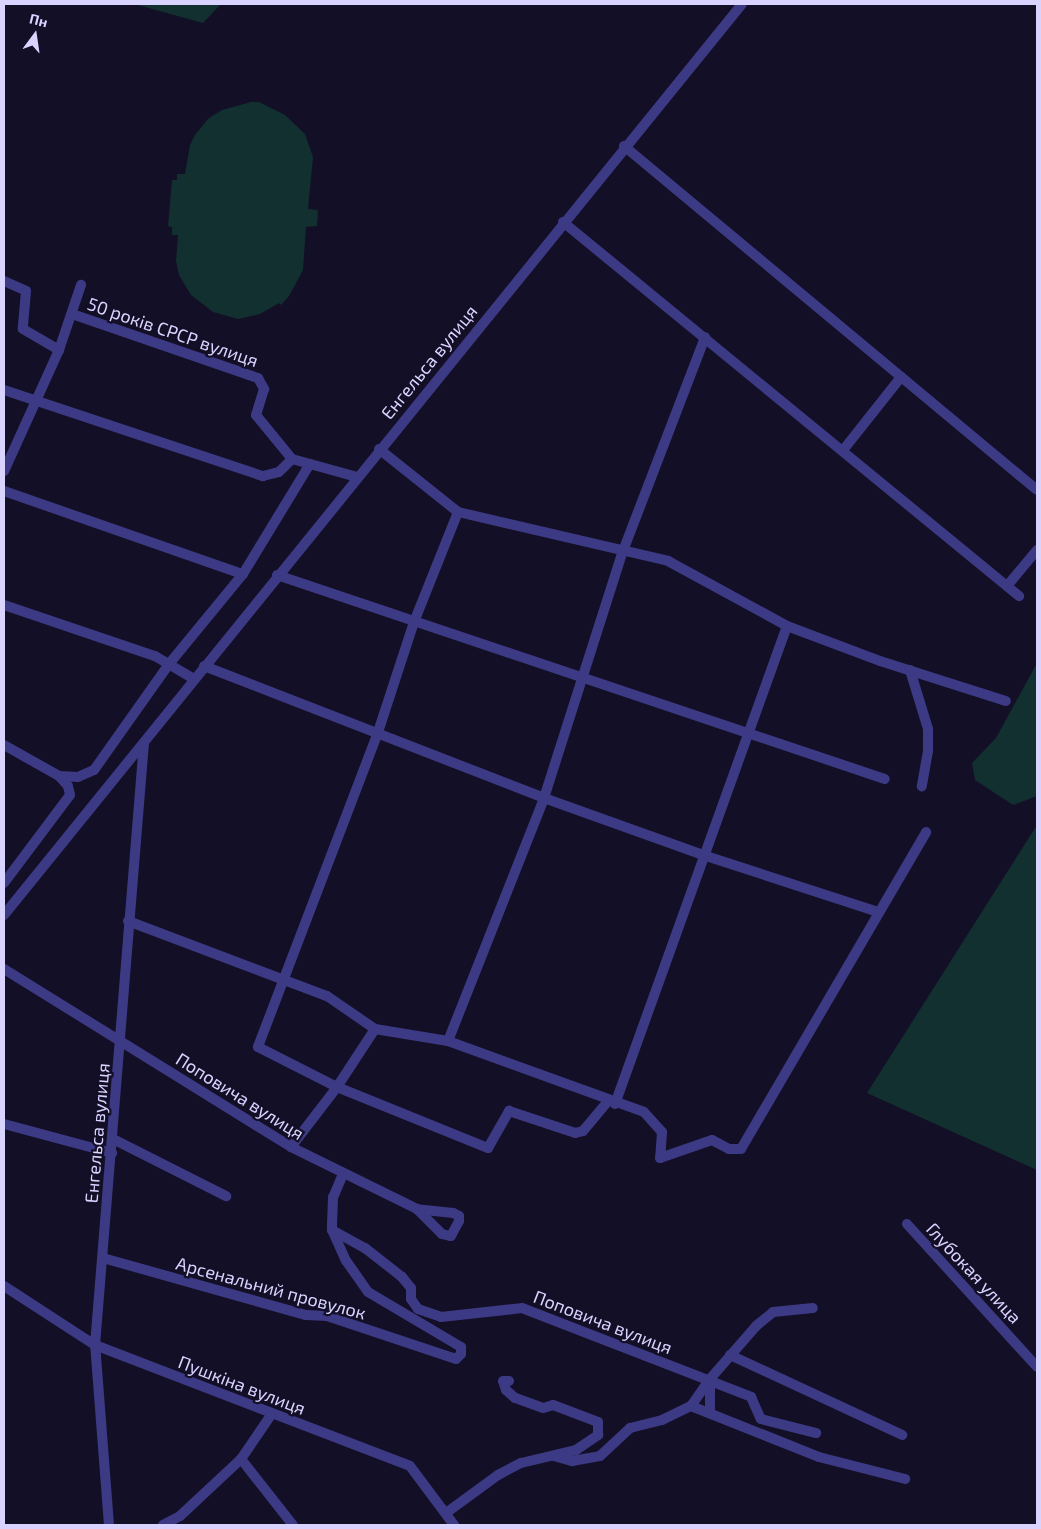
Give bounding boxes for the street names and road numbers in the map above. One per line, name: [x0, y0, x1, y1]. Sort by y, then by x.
street label: 50 років СРСР вулиця: [85, 293, 261, 371]
street label: Енгельса вулиця: [376, 301, 482, 423]
street label: Поповича вулиця: [172, 1048, 308, 1144]
street label: Енгельса вулиця: [80, 1062, 114, 1204]
street label: Глубокая улица: [922, 1218, 1026, 1328]
street label: Арсенальний провулок: [174, 1252, 368, 1324]
street label: Поповича вулиця: [531, 1286, 675, 1358]
street label: Пушкіна вулиця: [175, 1351, 309, 1419]

